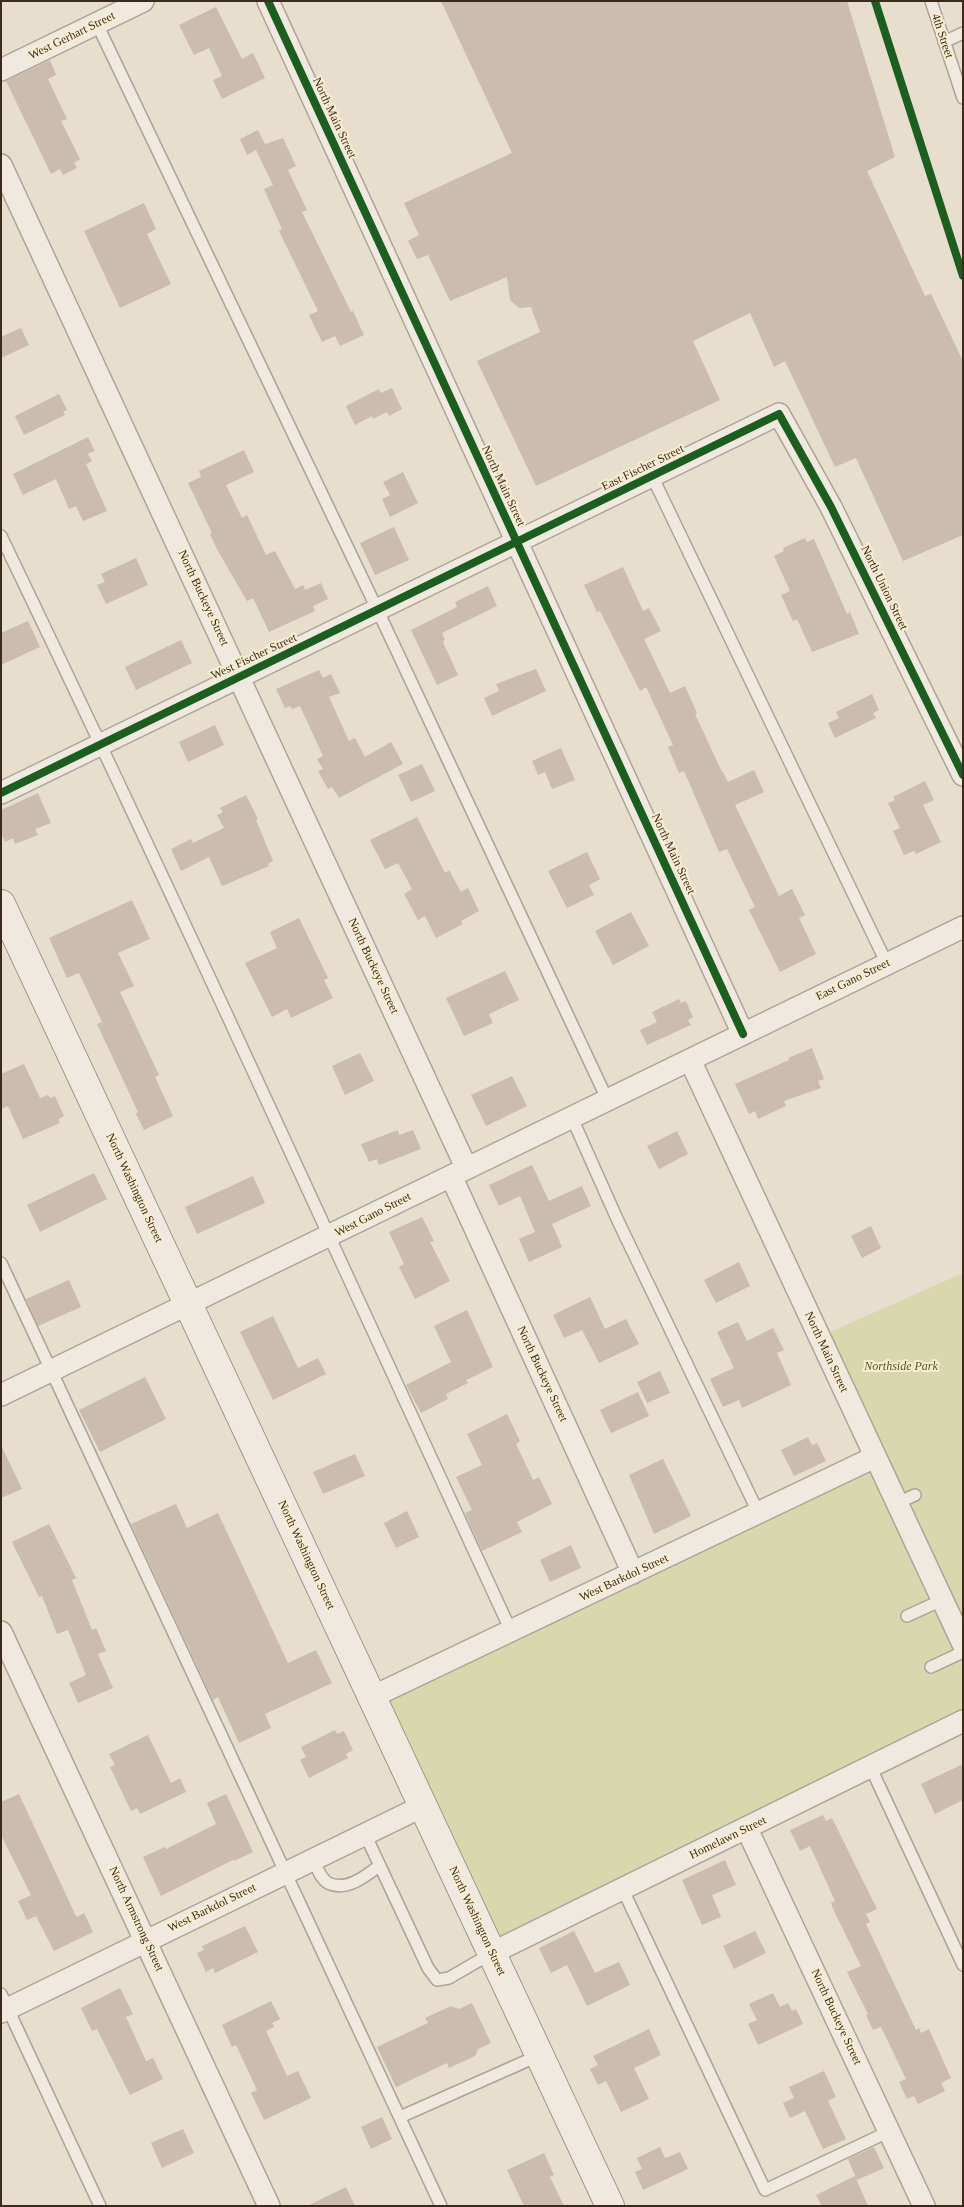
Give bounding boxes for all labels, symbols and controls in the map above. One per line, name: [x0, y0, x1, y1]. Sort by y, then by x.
street label: West Gerhart Street: [26, 9, 118, 63]
street label: 4th Street: [928, 12, 956, 60]
street label: North Main Street: [309, 75, 359, 161]
street label: East Fischer Street: [599, 442, 687, 494]
street label: North Main Street: [478, 443, 528, 529]
street label: North Union Street: [857, 544, 911, 632]
street label: North Buckeye Street: [175, 548, 231, 648]
street label: West Fischer Street: [209, 631, 299, 683]
street label: North Main Street: [648, 811, 698, 897]
street label: North Buckeye Street: [345, 916, 401, 1016]
street label: East Gano Street: [814, 956, 892, 1004]
street label: North Washington Street: [102, 1131, 166, 1245]
street label: West Gano Street: [332, 1190, 414, 1240]
street label: North Main Street: [801, 1309, 851, 1395]
street label: North Buckeye Street: [514, 1324, 570, 1424]
park label: Northside Park: [864, 1360, 938, 1374]
street label: North Washington Street: [274, 1498, 338, 1612]
street label: West Barkdol Street: [577, 1551, 671, 1605]
street label: Homelawn Street: [687, 1813, 769, 1863]
street label: North Armstrong Street: [105, 1864, 167, 1974]
street label: North Washington Street: [445, 1864, 509, 1978]
street label: West Barkdol Street: [166, 1880, 258, 1936]
street label: North Buckeye Street: [808, 1967, 864, 2067]

